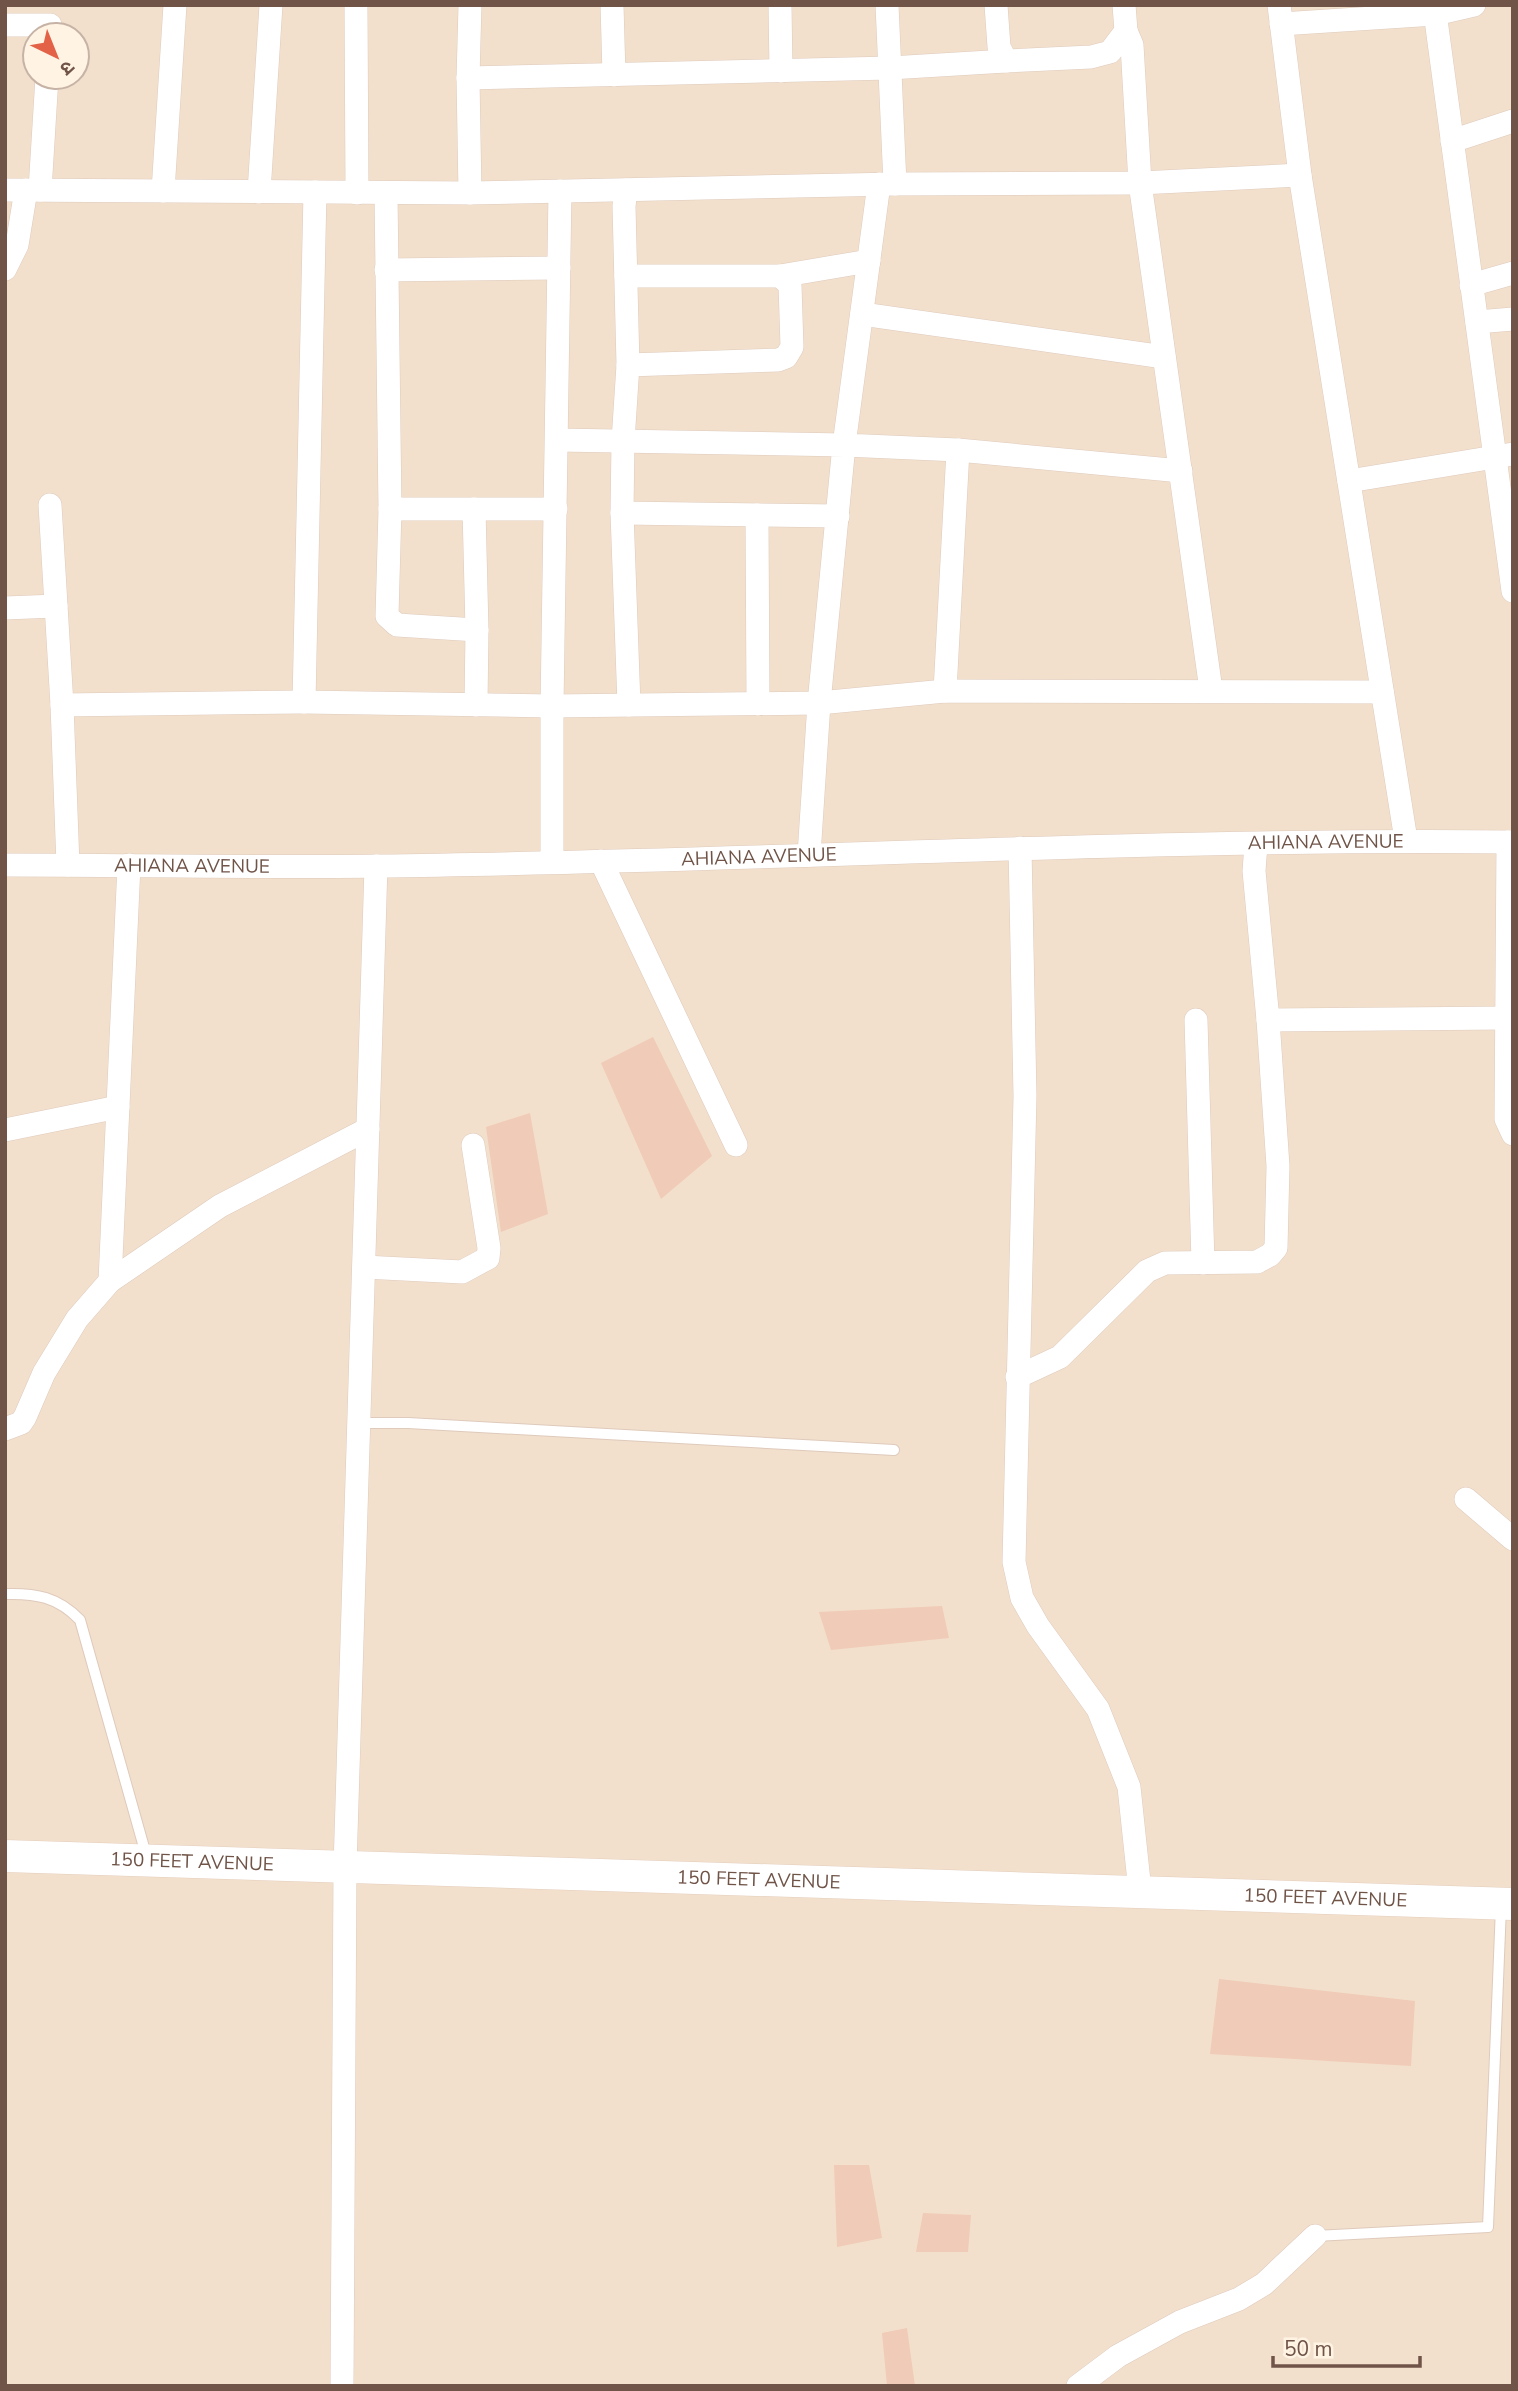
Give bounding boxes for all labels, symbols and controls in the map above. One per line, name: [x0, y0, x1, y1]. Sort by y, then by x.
north arrow: [21, 21, 91, 91]
text: उ: [53, 54, 80, 82]
street label: AHIANA AVENUE: [1248, 829, 1404, 856]
street label: AHIANA AVENUE: [681, 841, 837, 872]
street label: AHIANA AVENUE: [114, 853, 270, 880]
street label: 150 FEET AVENUE: [110, 1846, 274, 1878]
street label: 150 FEET AVENUE: [676, 1864, 841, 1896]
street label: 150 FEET AVENUE: [1243, 1882, 1408, 1914]
scale bar: [1273, 2324, 1420, 2368]
text: 50 m: [1284, 2335, 1333, 2363]

